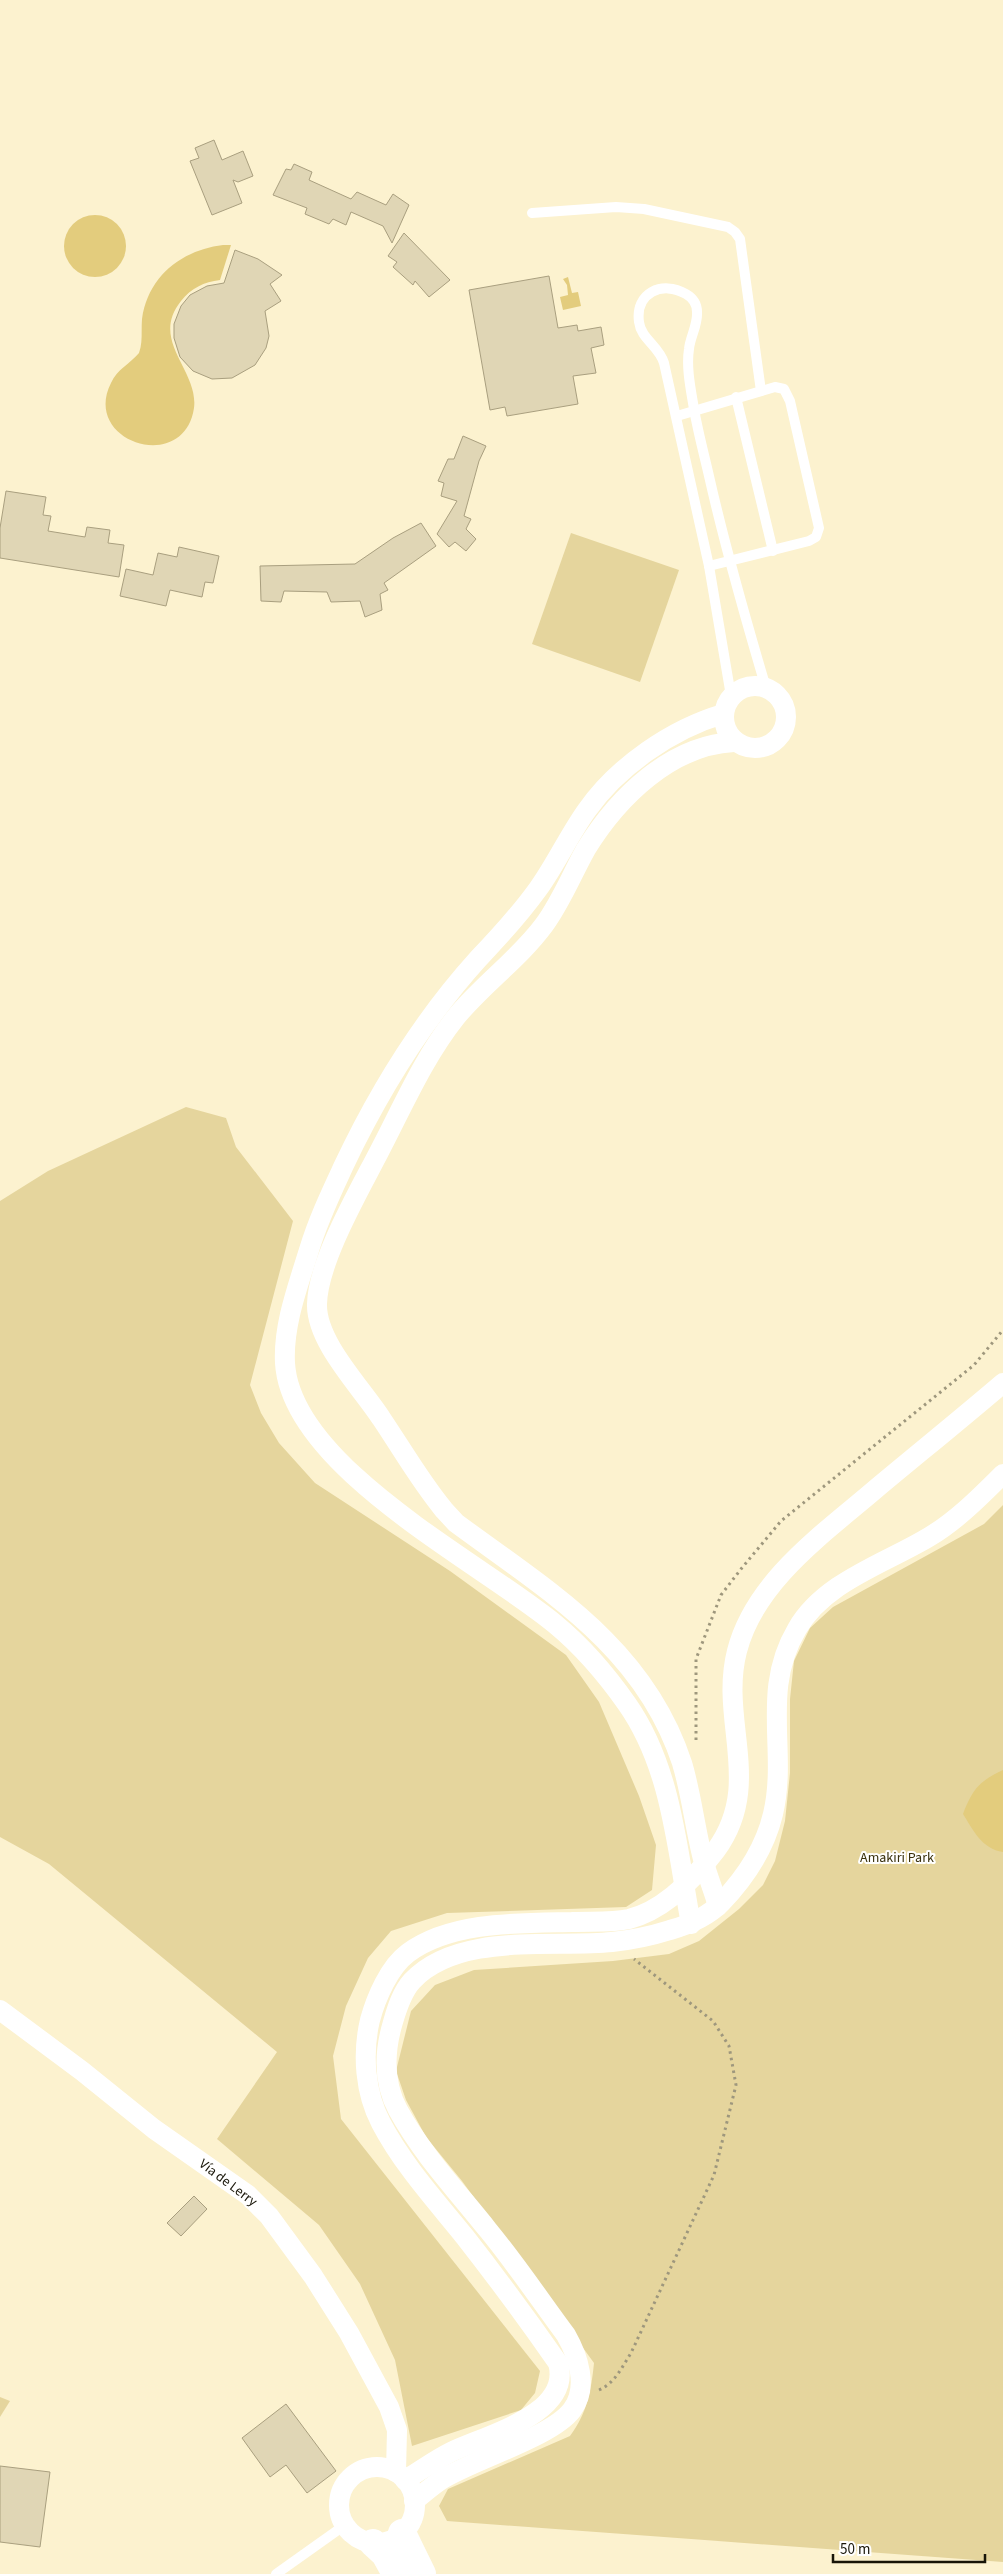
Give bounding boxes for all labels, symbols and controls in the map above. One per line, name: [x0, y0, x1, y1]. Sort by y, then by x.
park label: Amakiri Park: [860, 1848, 934, 1868]
street label: Vía de Lerry: [195, 2154, 262, 2212]
scale bar: [833, 2532, 986, 2564]
text: 50 m: [840, 2539, 870, 2560]

